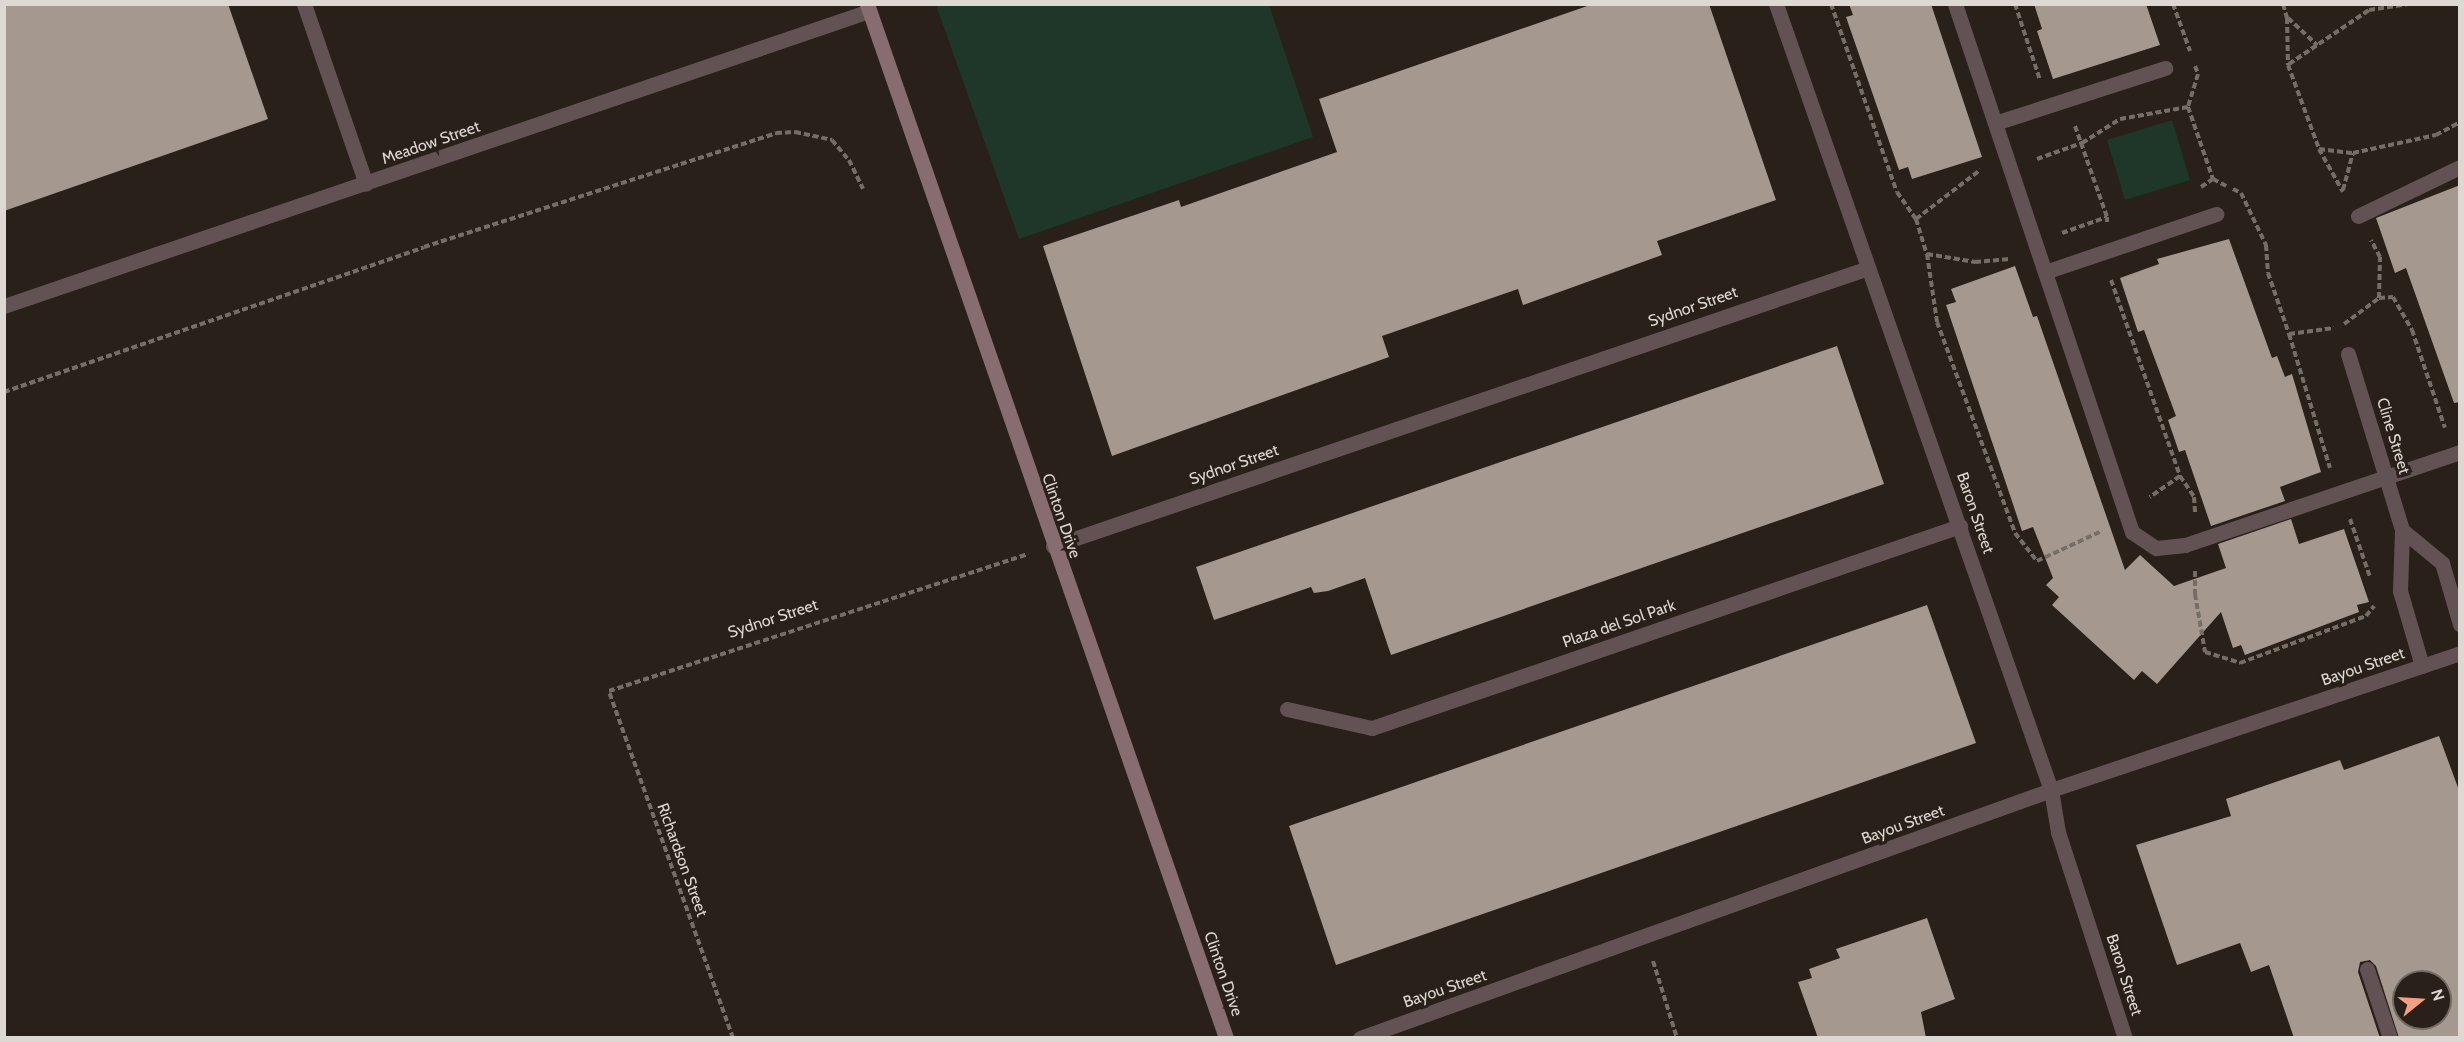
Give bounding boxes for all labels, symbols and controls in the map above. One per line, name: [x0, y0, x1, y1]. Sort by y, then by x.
street label: Meadow Street: [379, 117, 483, 169]
street label: Sydnor Street: [1646, 283, 1740, 331]
street label: Cline Street: [2372, 395, 2414, 477]
street label: Sydnor Street: [1187, 441, 1281, 489]
street label: Baron Street: [1952, 470, 1998, 556]
street label: Clinton Drive: [1038, 471, 1084, 561]
street label: Sydnor Street: [726, 595, 820, 643]
street label: Plaza del Sol Park: [1560, 596, 1678, 652]
street label: Bayou Street: [2319, 644, 2407, 690]
street label: Richardson Street: [653, 801, 711, 919]
street label: Bayou Street: [1859, 801, 1947, 849]
street label: Clinton Drive: [1200, 929, 1246, 1019]
street label: Baron Street: [2102, 932, 2146, 1018]
street label: Bayou Street: [1401, 966, 1489, 1012]
north arrow: [2392, 970, 2452, 1030]
text: N: [2427, 987, 2448, 1003]

